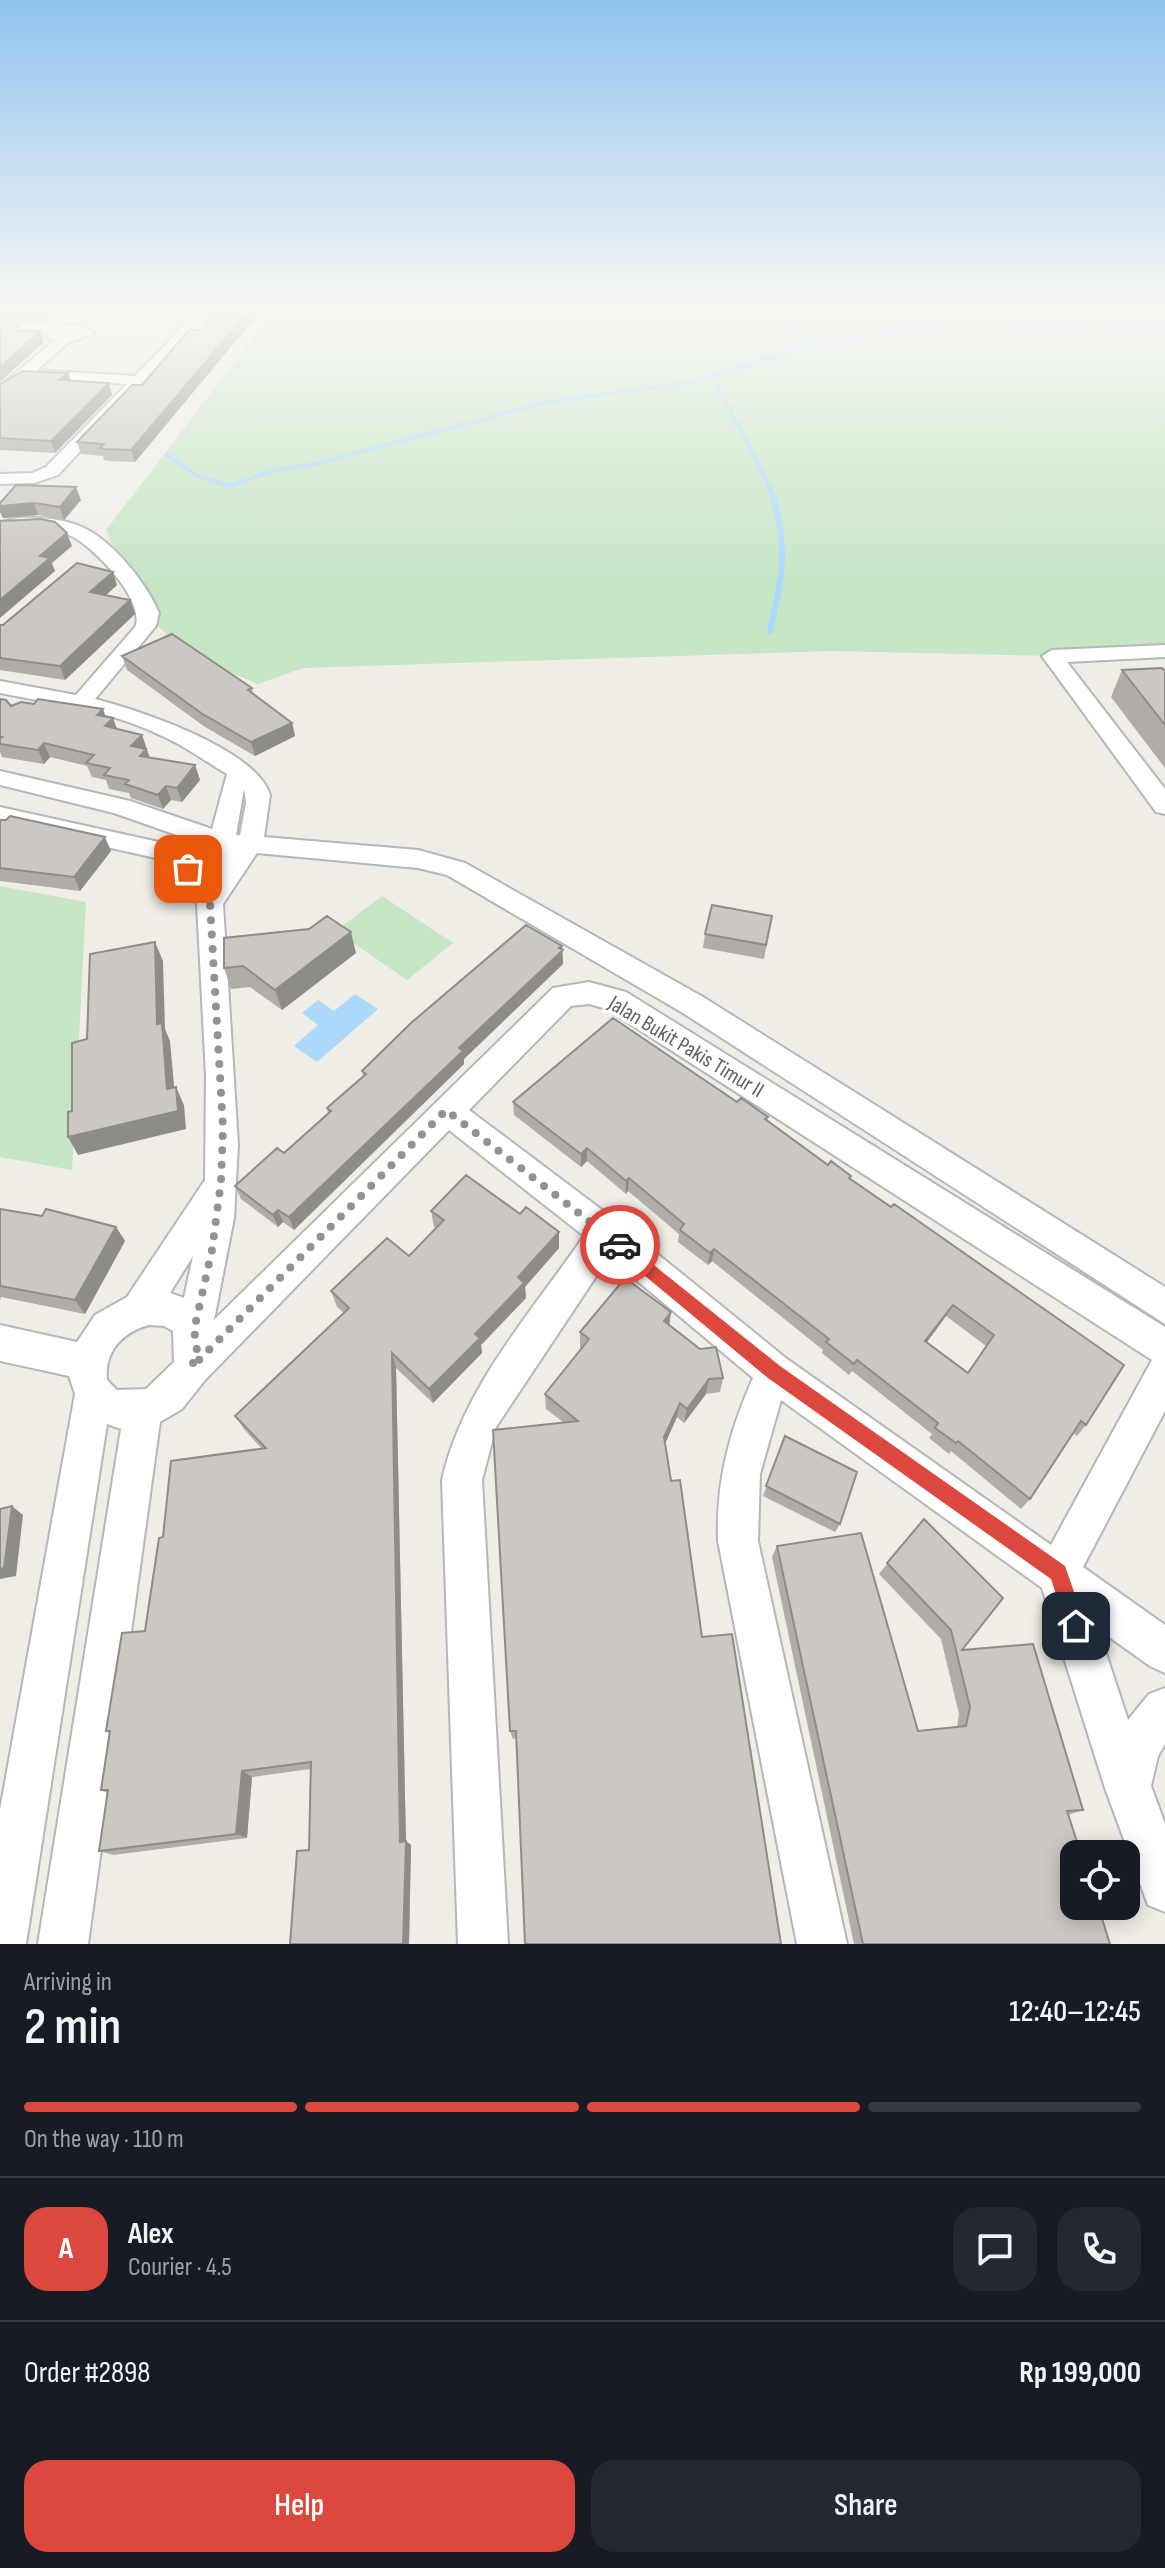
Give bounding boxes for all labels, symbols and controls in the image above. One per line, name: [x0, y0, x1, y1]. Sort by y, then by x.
pin: [154, 835, 222, 903]
icon: bag: [166, 847, 210, 891]
street label: Jalan Bukit Pakis Timur II: [603, 989, 769, 1104]
courier: [580, 1205, 660, 1285]
icon: car: [598, 1223, 642, 1267]
pin: [1042, 1592, 1110, 1660]
icon: home: [1054, 1604, 1098, 1648]
map controls: [1060, 1840, 1140, 1920]
button: locate: [1060, 1840, 1140, 1920]
text: Arriving in: [24, 1967, 112, 1998]
text: 12:40–12:45: [1009, 1994, 1141, 2030]
text: 2 min: [24, 1996, 121, 2059]
text: On the way · 110 m: [24, 2124, 184, 2155]
button: chat: [953, 2207, 1037, 2291]
button: phone: [1057, 2207, 1141, 2291]
text: Alex: [128, 2216, 174, 2252]
text: A: [59, 2231, 73, 2267]
text: Courier · 4.5: [128, 2252, 232, 2283]
text: Order #2898: [24, 2355, 150, 2391]
text: Rp 199,000: [1019, 2355, 1141, 2391]
button: Help: [24, 2460, 575, 2552]
button: Share: [591, 2460, 1141, 2552]

